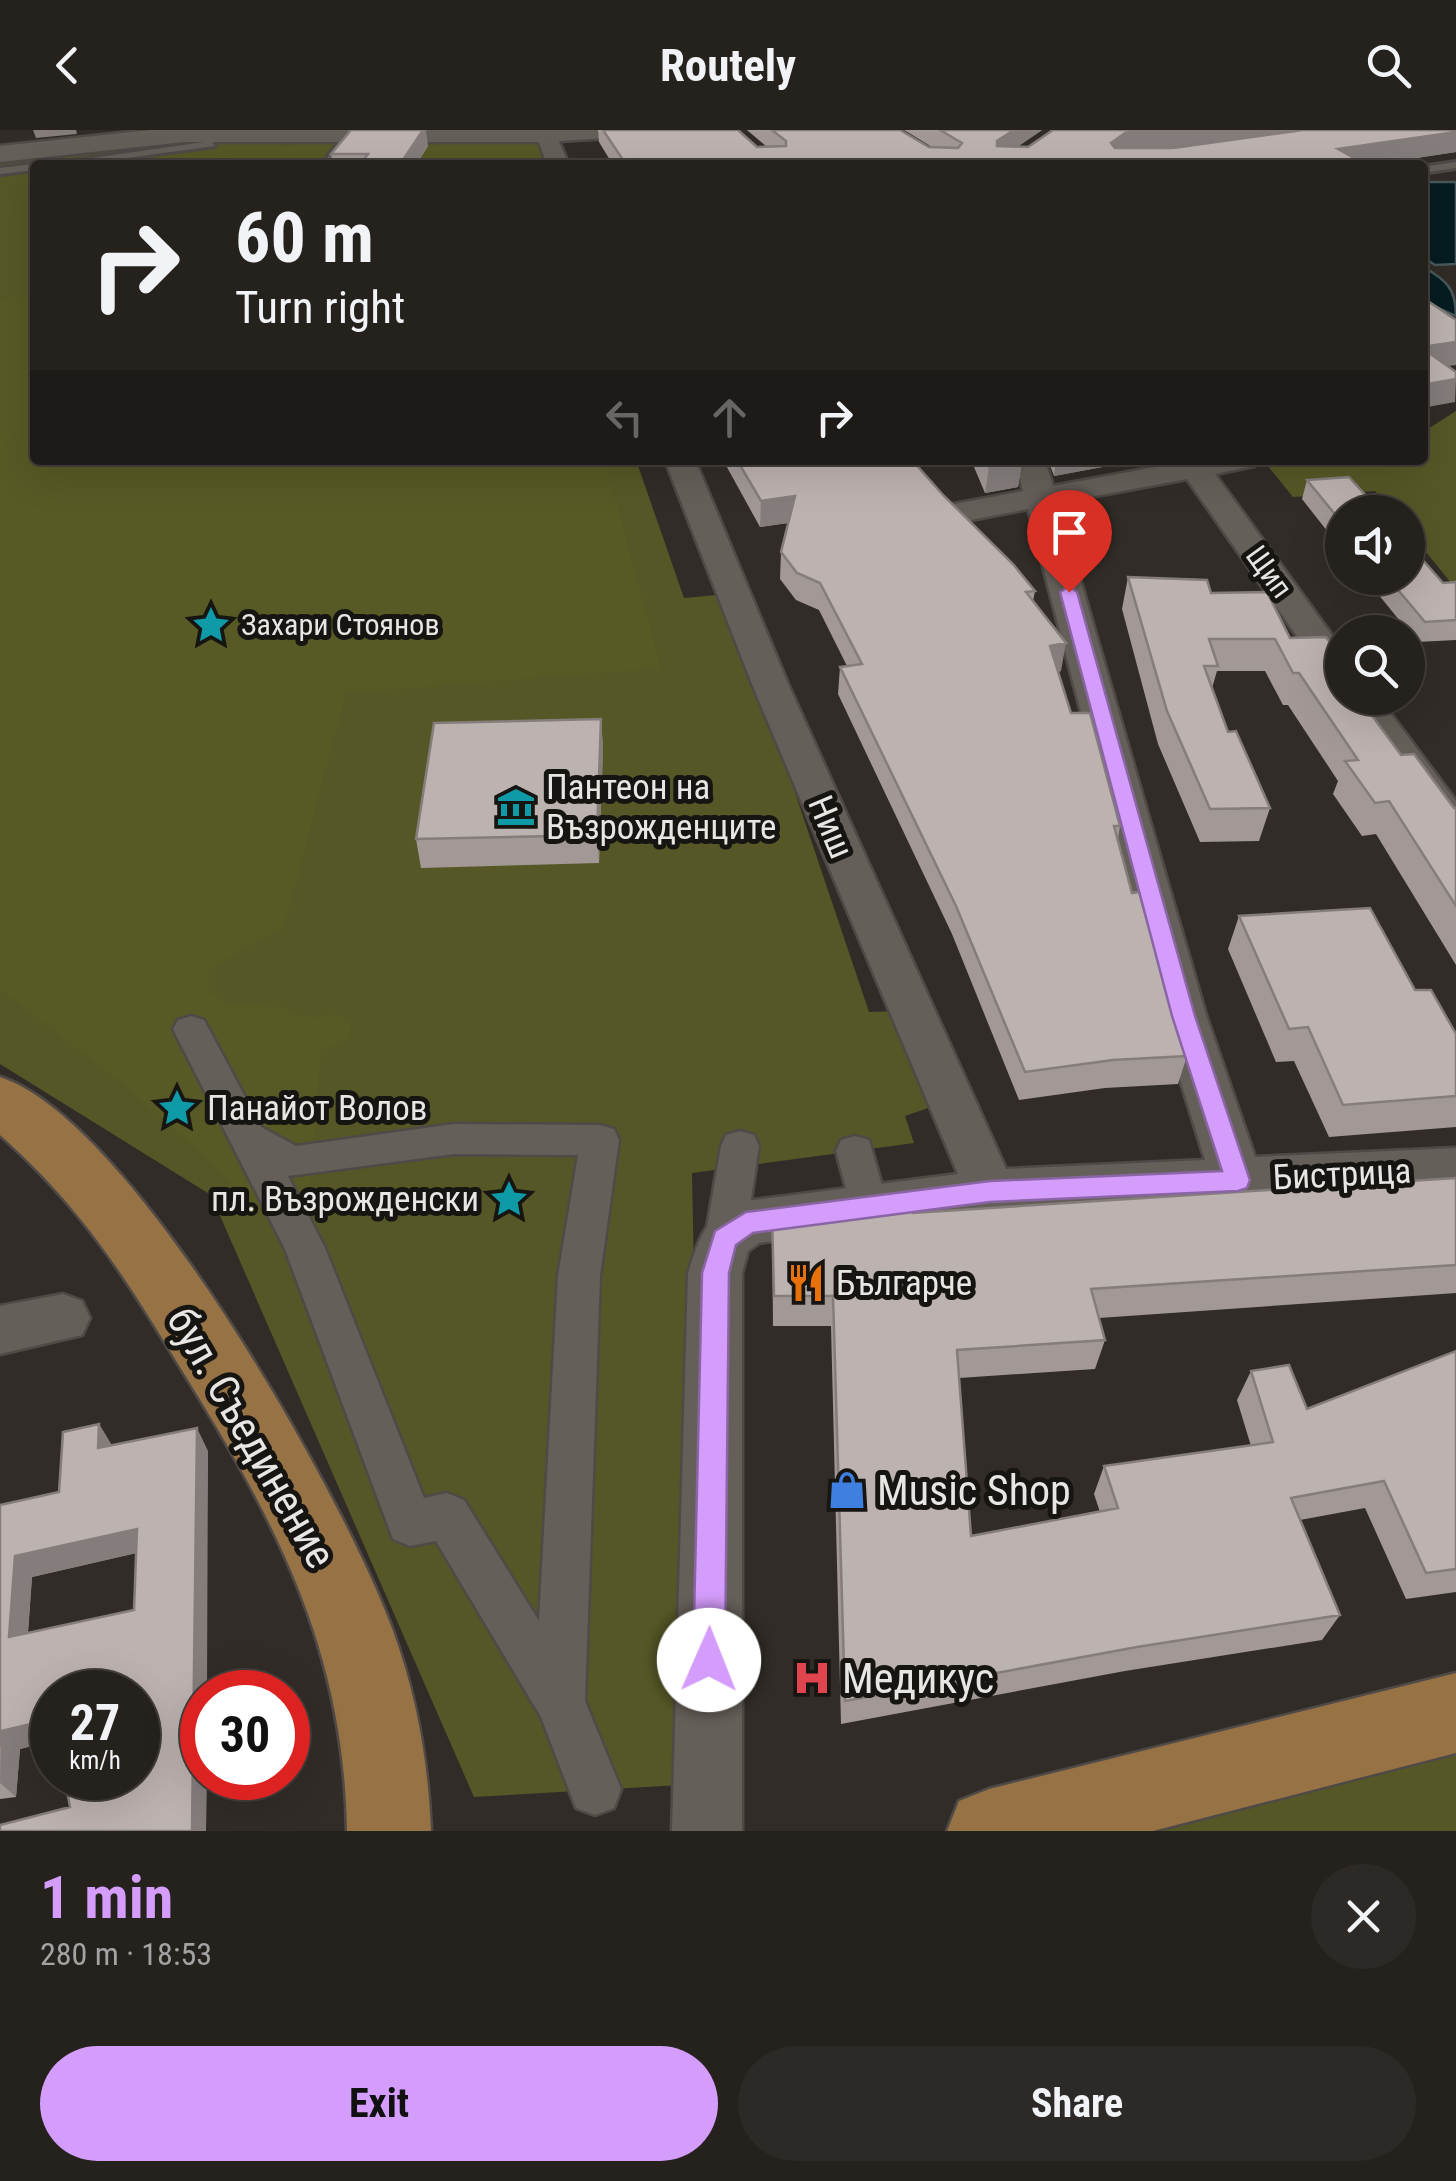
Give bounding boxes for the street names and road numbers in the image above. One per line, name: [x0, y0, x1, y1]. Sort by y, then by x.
street label: Щип: [1239, 539, 1300, 605]
street label: Ниш: [799, 790, 862, 865]
street label: Бистрица: [1272, 1150, 1412, 1199]
street label: бул. Съединение: [157, 1298, 346, 1576]

